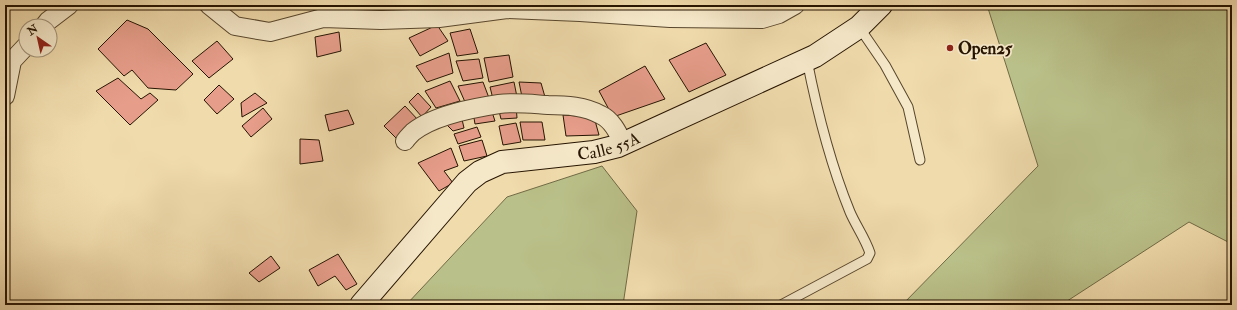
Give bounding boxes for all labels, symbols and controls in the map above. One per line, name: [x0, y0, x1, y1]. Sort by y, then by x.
north arrow: [18, 18, 58, 58]
text: N: [24, 21, 41, 39]
place label: Open25: [958, 38, 1013, 60]
marker: Open25: [945, 43, 955, 53]
street label: Calle 55A: [576, 127, 644, 165]

